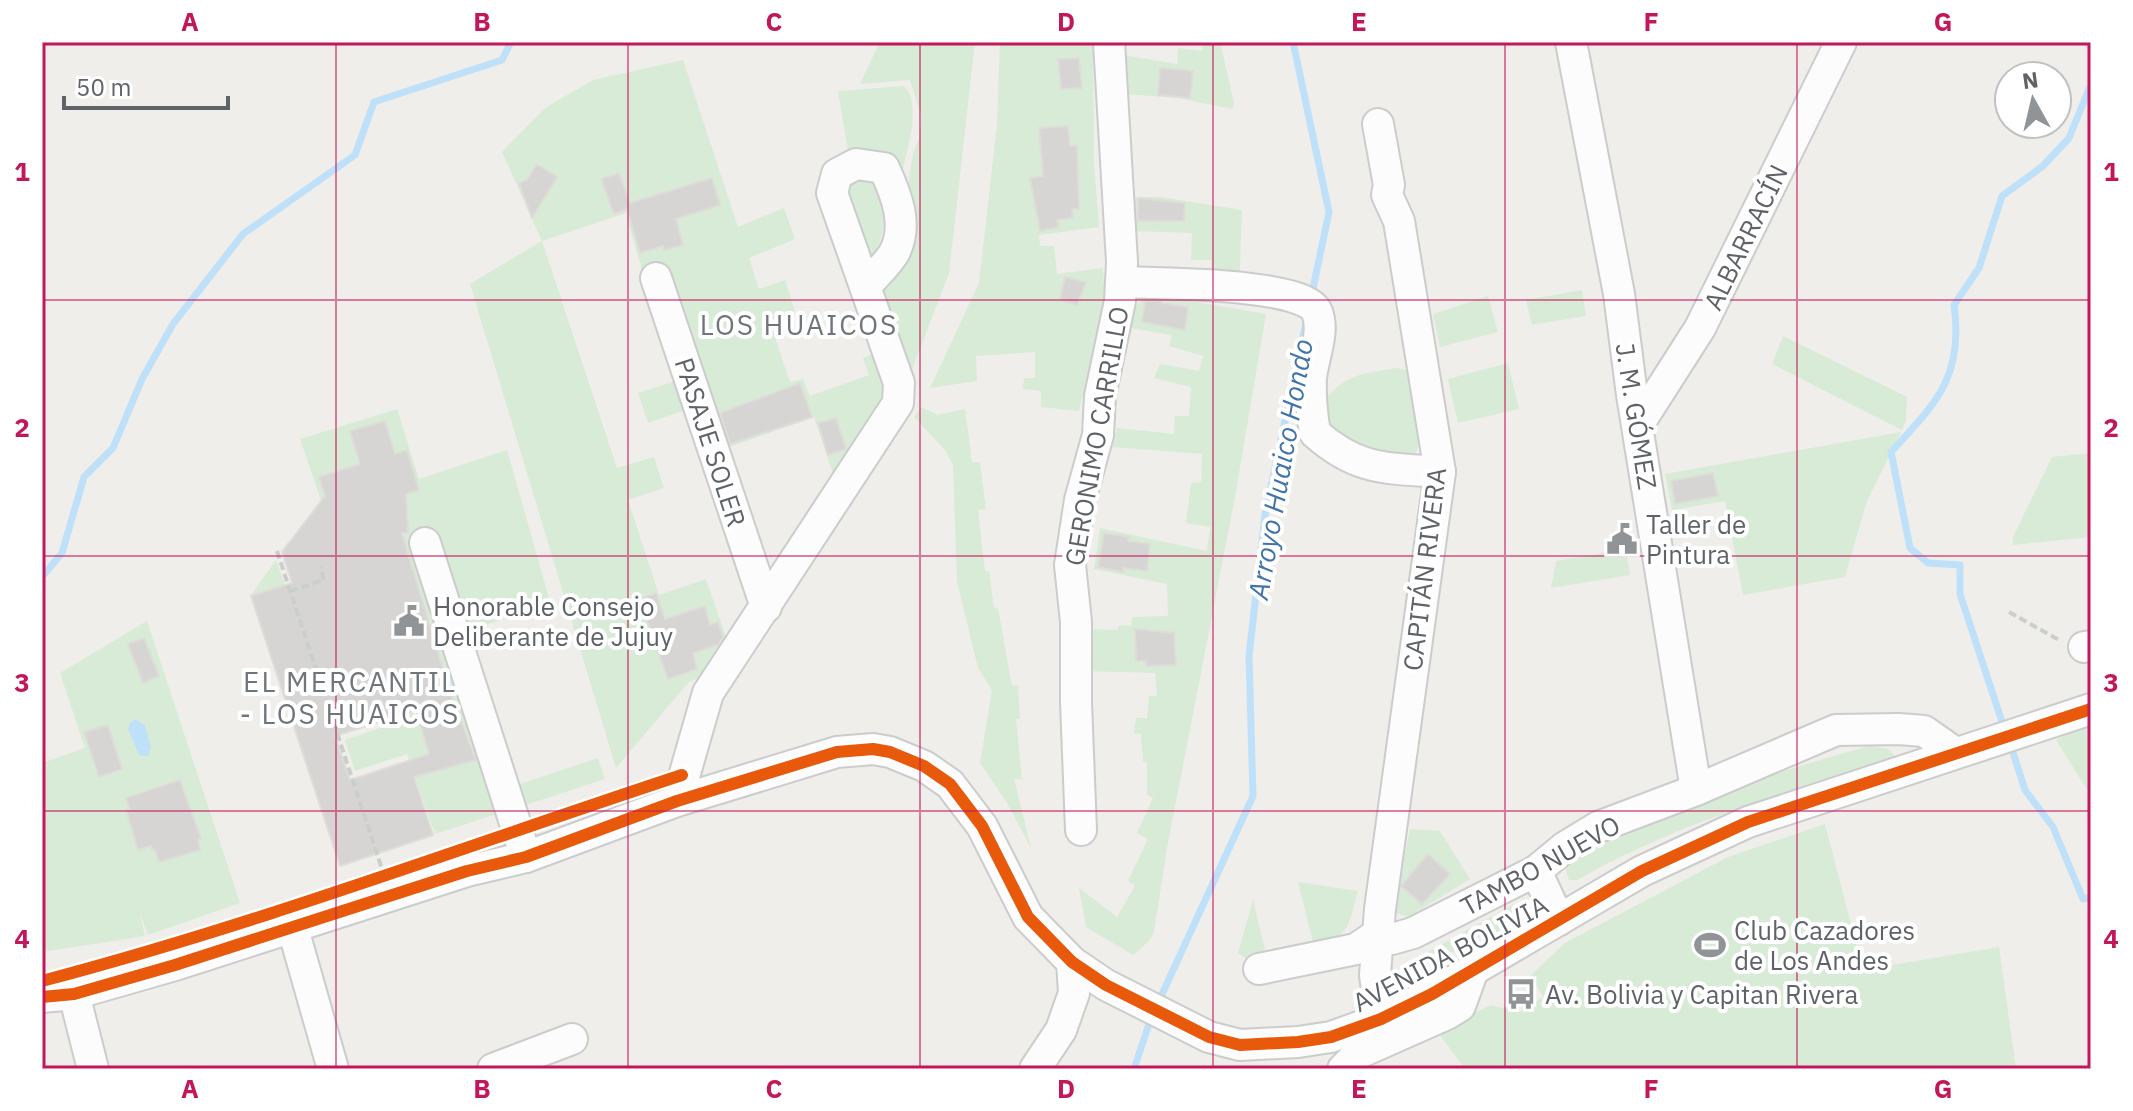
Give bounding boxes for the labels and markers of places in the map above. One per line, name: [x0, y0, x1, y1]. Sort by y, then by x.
place label: Taller de Pintura: [1646, 507, 1746, 571]
public building icon: Taller de Pintura: [1605, 522, 1639, 556]
place label: Honorable Consejo Deliberante de Jujuy: [433, 589, 673, 653]
public building icon: Honorable Consejo Deliberante de Jujuy: [392, 604, 426, 638]
place label: Club Cazadores de Los Andes: [1734, 913, 1915, 977]
sports icon: Club Cazadores de Los Andes: [1693, 928, 1727, 962]
bus stop icon: Av. Bolivia y Capitan Rivera: [1504, 977, 1538, 1011]
place label: Av. Bolivia y Capitan Rivera: [1545, 977, 1858, 1011]

